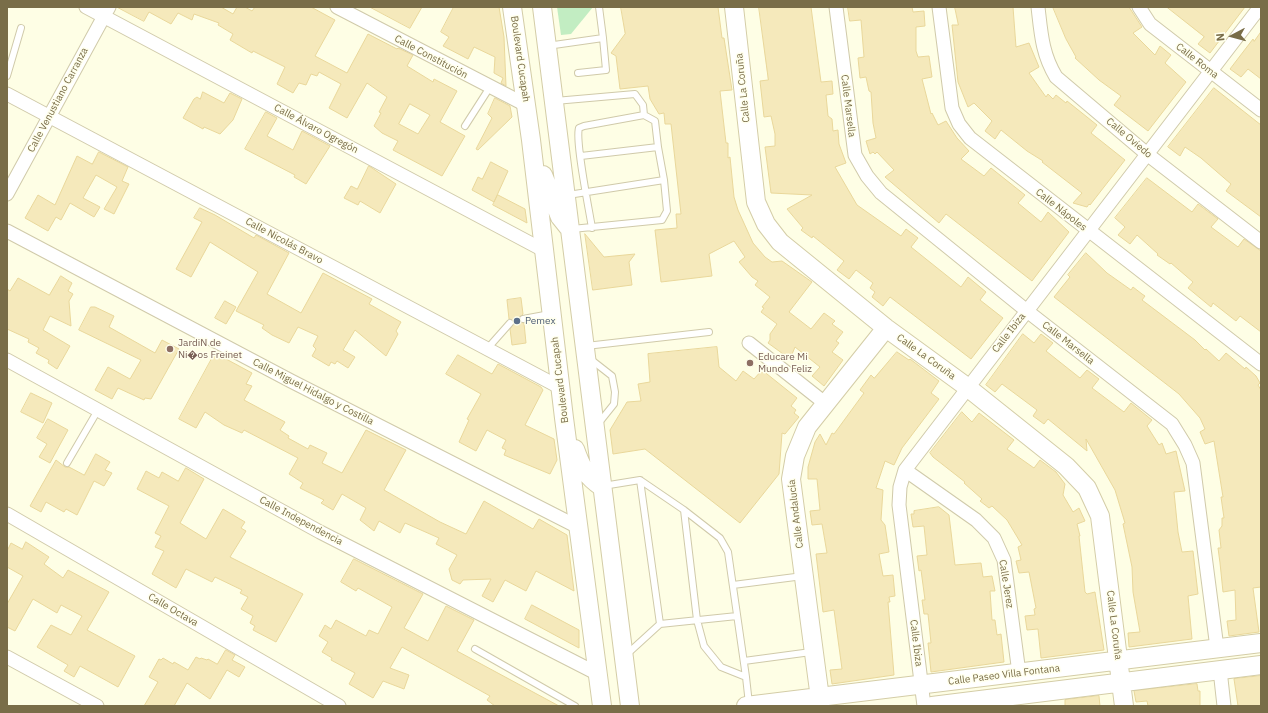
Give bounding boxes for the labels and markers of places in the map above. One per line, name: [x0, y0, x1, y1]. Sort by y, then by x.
place label: Pemex: [525, 315, 556, 327]
marker: Pemex: [512, 316, 522, 326]
place label: JardiN de Ni�os Freinet: [178, 337, 242, 360]
marker: JardiN de Ni�os Freinet: [165, 344, 175, 354]
place label: Educare Mi Mundo Feliz: [758, 351, 812, 374]
marker: Educare Mi Mundo Feliz: [745, 358, 755, 368]

